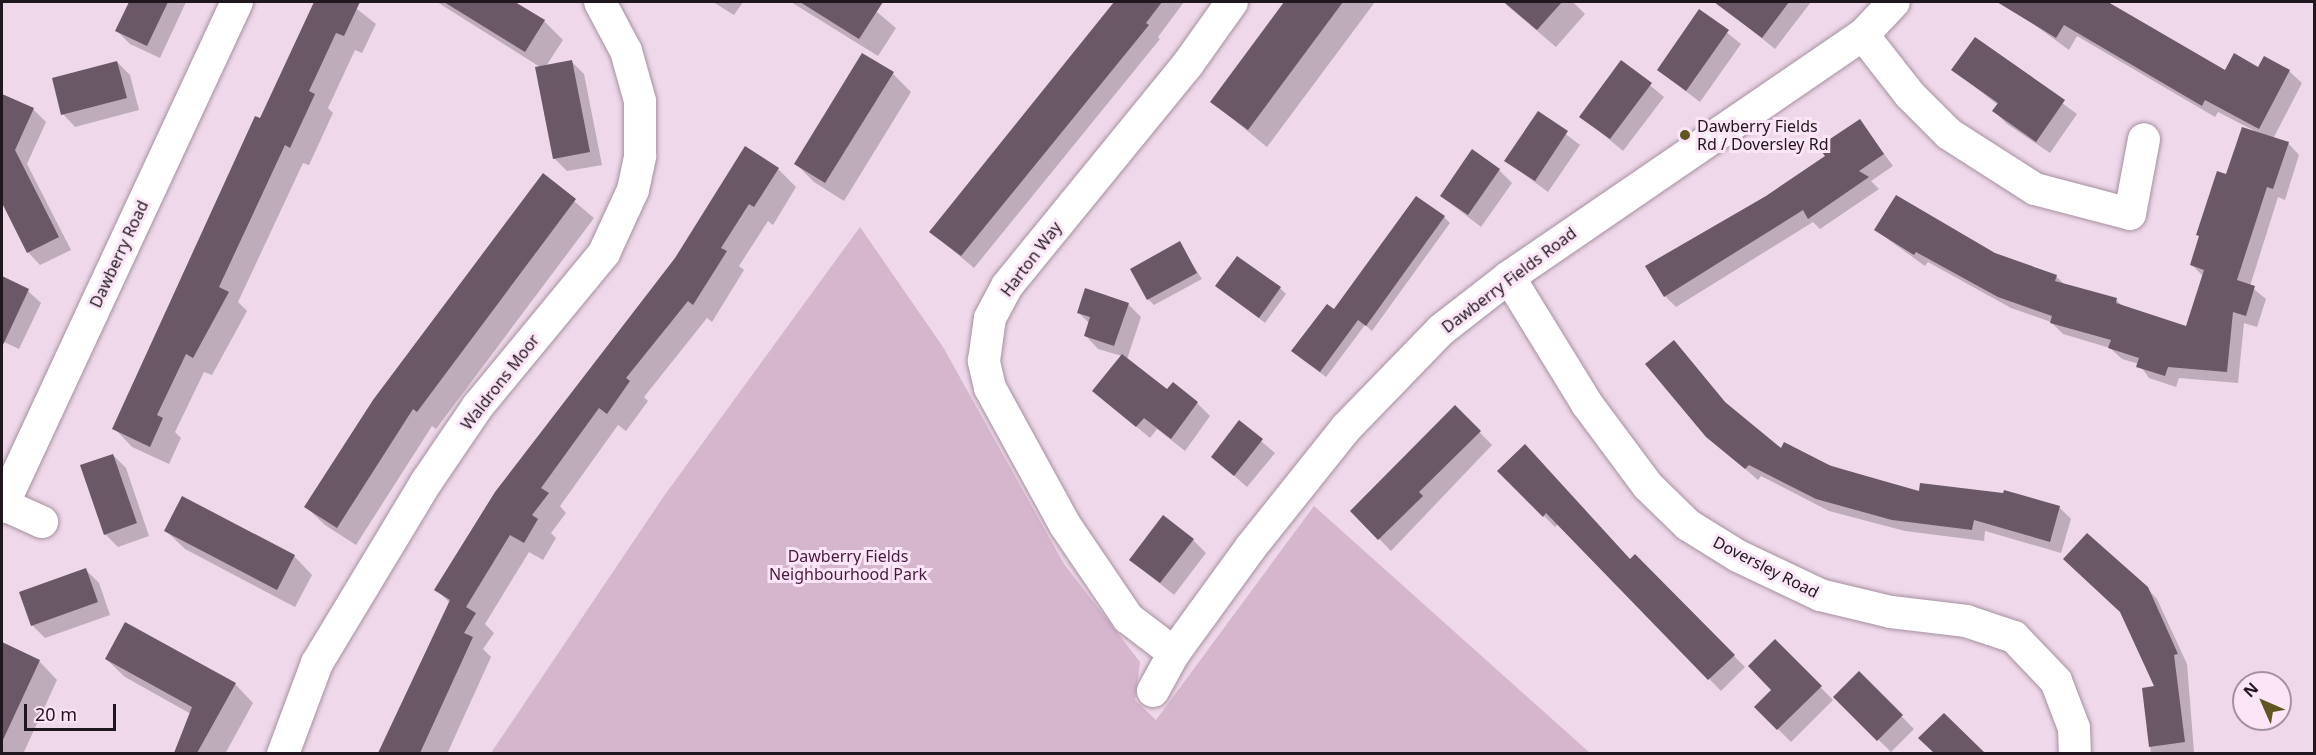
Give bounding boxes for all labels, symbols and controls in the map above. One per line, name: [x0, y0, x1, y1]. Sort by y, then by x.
place label: Dawberry Fields Rd / Doversley Rd: [1697, 116, 1828, 154]
marker: Dawberry Fields Rd / Doversley Rd: [1678, 128, 1692, 142]
street label: Dawberry Road: [86, 197, 152, 311]
street label: Harton Way: [997, 218, 1065, 300]
street label: Dawberry Fields Road: [1438, 223, 1580, 337]
street label: Waldrons Moor: [457, 331, 543, 433]
street label: Doversley Road: [1710, 532, 1822, 602]
park label: Dawberry Fields Neighbourhood Park: [769, 546, 927, 584]
north arrow: [2232, 671, 2292, 731]
text: N: [2238, 677, 2263, 702]
scale bar: [27, 692, 118, 730]
text: 20 m: [35, 702, 77, 726]

